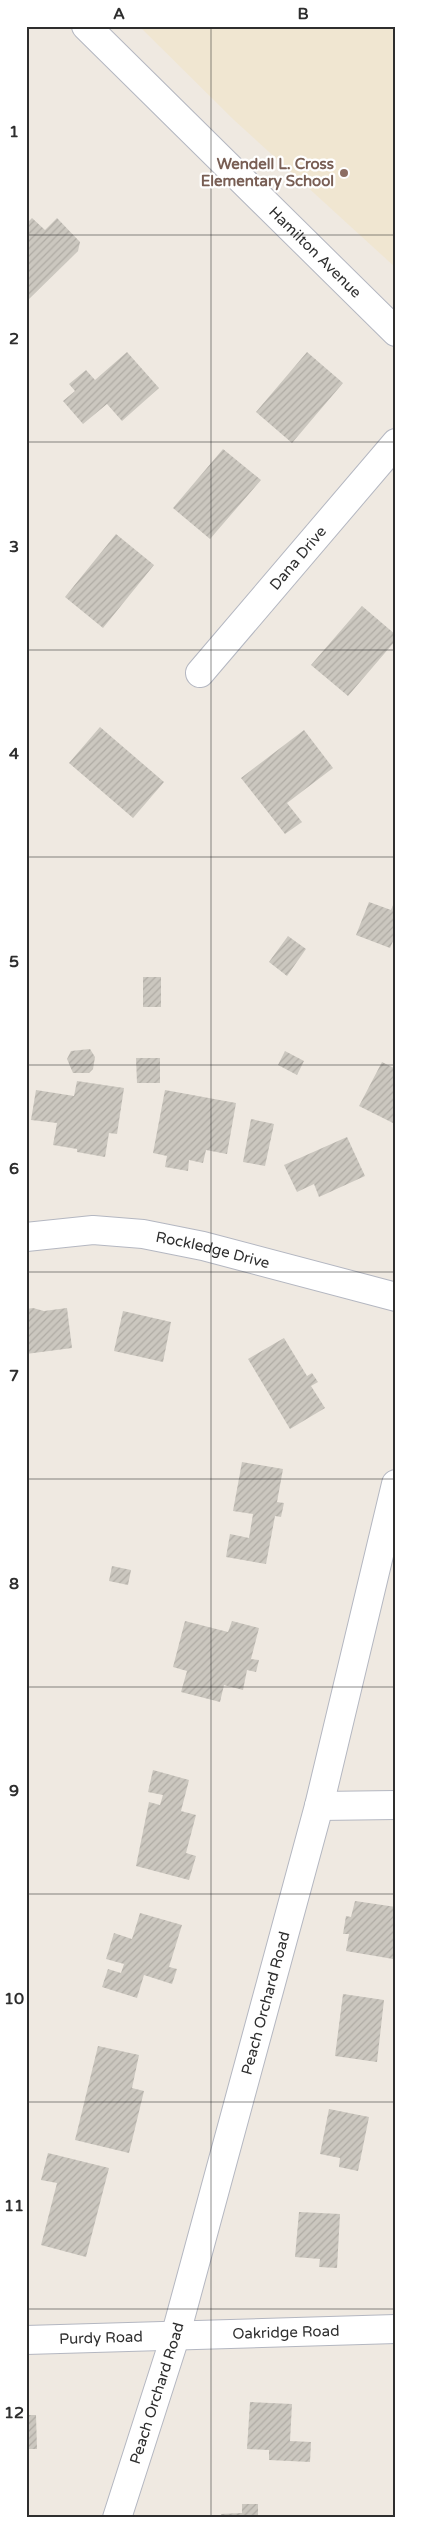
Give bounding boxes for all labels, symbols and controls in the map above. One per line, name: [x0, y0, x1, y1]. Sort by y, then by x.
text: A: [113, 4, 125, 24]
text: B: [297, 4, 309, 24]
text: 1: [9, 122, 19, 142]
place label: Wendell L. Cross Elementary School: [201, 155, 334, 191]
marker: Wendell L. Cross Elementary School: [338, 167, 350, 179]
street label: Hamilton Avenue: [265, 203, 365, 302]
text: 2: [9, 329, 19, 349]
street label: Dana Drive: [266, 523, 330, 594]
text: 3: [9, 537, 19, 557]
text: 4: [9, 744, 19, 764]
text: 5: [9, 952, 19, 972]
text: 6: [9, 1159, 19, 1179]
street label: Rockledge Drive: [154, 1228, 272, 1272]
text: 7: [9, 1366, 19, 1386]
text: 8: [9, 1574, 19, 1594]
text: 9: [9, 1781, 19, 1801]
street label: Peach Orchard Road: [238, 1930, 294, 2077]
text: 10: [4, 1989, 24, 2009]
text: 11: [4, 2196, 24, 2216]
street label: Peach Orchard Road: [126, 2320, 188, 2466]
street label: Oakridge Road: [232, 2322, 340, 2343]
street label: Purdy Road: [59, 2328, 143, 2348]
text: 12: [4, 2403, 24, 2423]

